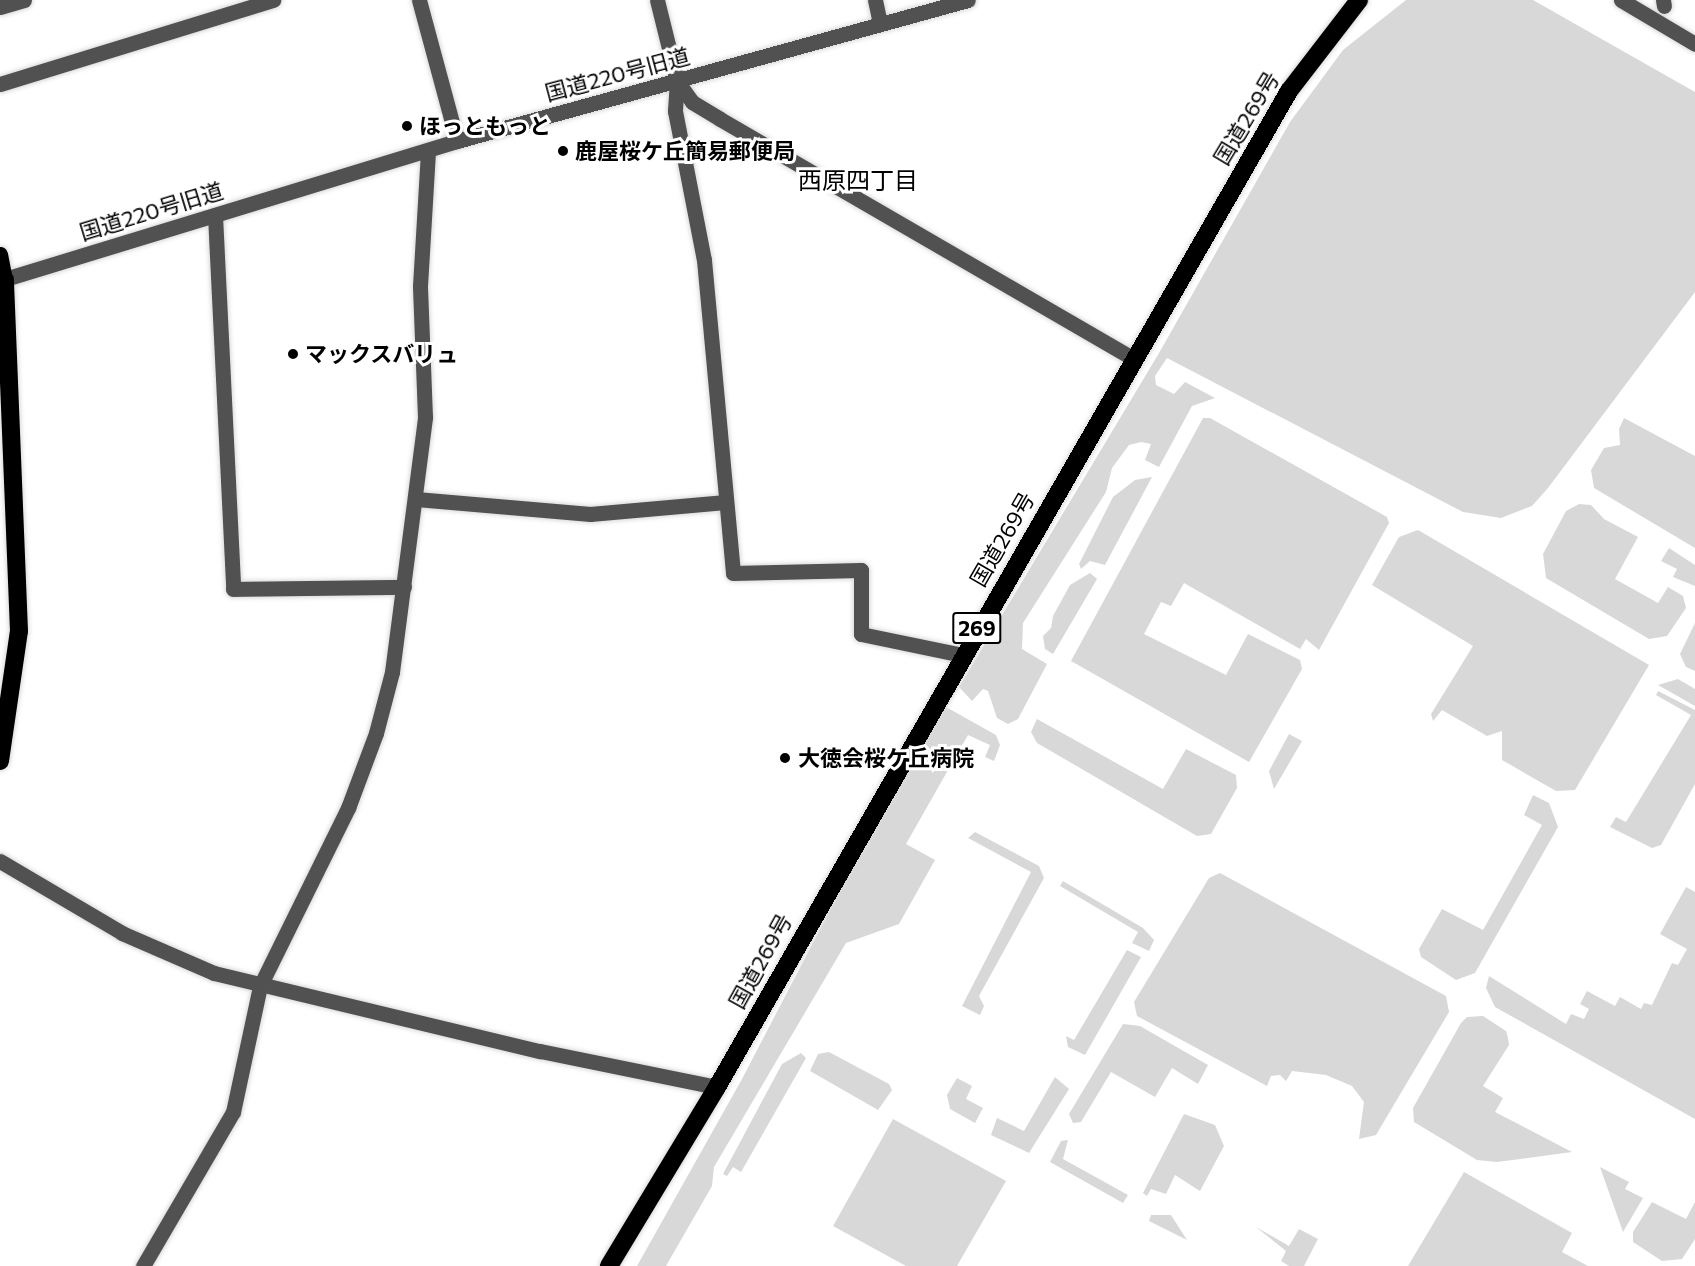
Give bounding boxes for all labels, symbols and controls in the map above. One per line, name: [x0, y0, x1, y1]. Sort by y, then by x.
street label: 国道220号旧道: [542, 42, 692, 106]
street label: 国道269号: [1208, 66, 1284, 170]
place label: ほっともっと: [419, 113, 551, 139]
marker: ほっともっと: [400, 119, 414, 133]
place label: 鹿屋桜ケ丘簡易郵便局: [575, 138, 795, 164]
marker: 鹿屋桜ケ丘簡易郵便局: [556, 144, 570, 158]
district label: 西原四丁目: [798, 166, 918, 194]
street label: 国道220号旧道: [76, 177, 226, 245]
place label: マックスバリュ: [305, 341, 459, 367]
marker: マックスバリュ: [286, 347, 300, 361]
street label: 国道269号: [964, 487, 1040, 591]
road number: 269: [952, 610, 1002, 646]
place label: 大徳会桜ケ丘病院: [798, 745, 974, 771]
marker: 大徳会桜ケ丘病院: [776, 749, 794, 767]
street label: 国道269号: [723, 909, 797, 1013]

